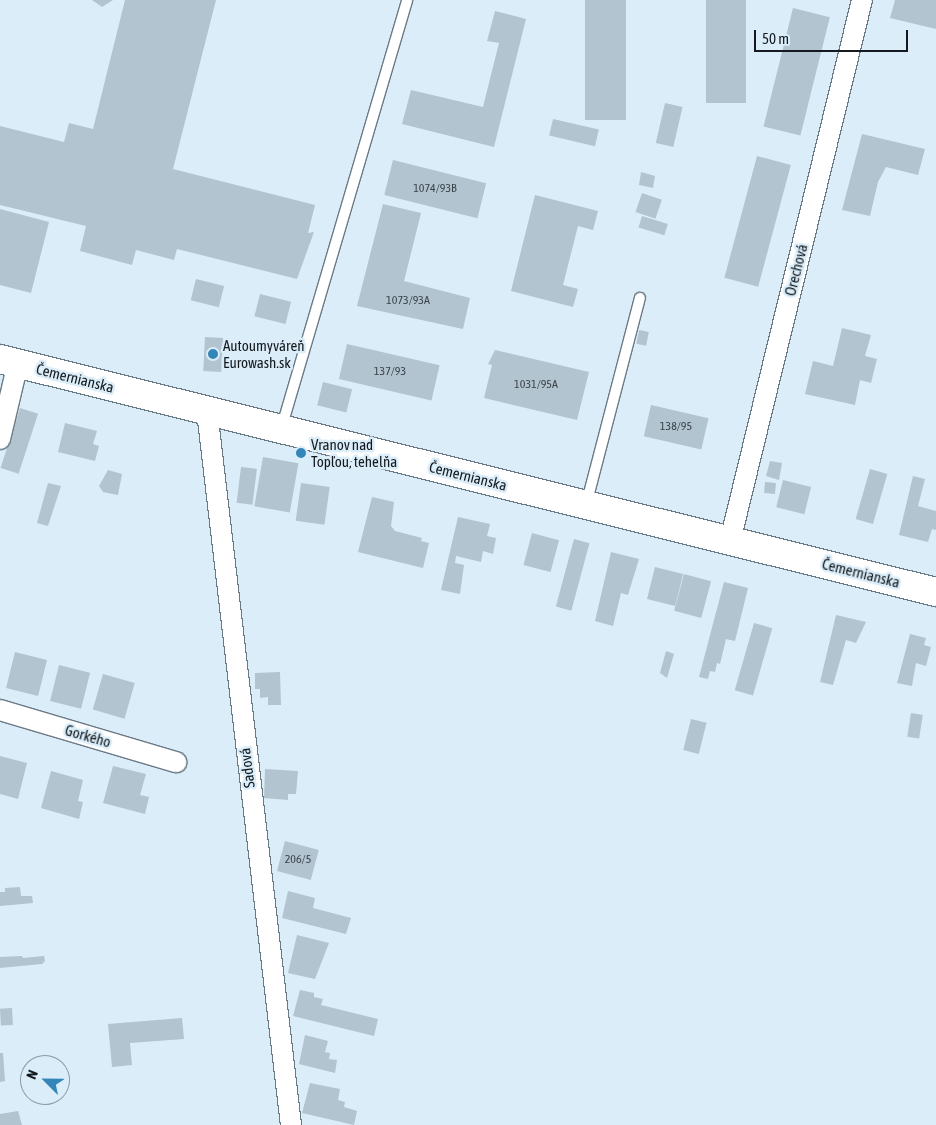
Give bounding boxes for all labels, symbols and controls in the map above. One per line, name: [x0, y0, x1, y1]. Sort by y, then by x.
scale bar: [756, 20, 910, 52]
text: 50 m: [762, 30, 789, 47]
house number: 1074/93B: [413, 182, 457, 196]
street label: Orechová: [781, 242, 811, 298]
house number: 1073/93A: [386, 294, 430, 308]
place label: Autoumyváreň Eurowash.sk: [223, 336, 305, 371]
marker: Autoumyváreň Eurowash.sk: [207, 348, 219, 360]
street label: Čemernianska: [34, 360, 116, 396]
house number: 137/93: [374, 365, 406, 379]
house number: 1031/95A: [514, 378, 558, 392]
house number: 138/95: [660, 420, 692, 434]
place label: Vranov nad Topľou, tehelňa: [311, 435, 397, 470]
marker: Vranov nad Topľou, tehelňa: [295, 447, 307, 459]
street label: Čemernianska: [427, 458, 509, 494]
street label: Čemernianska: [820, 555, 902, 591]
street label: Gorkého: [63, 721, 113, 751]
street label: Sadová: [236, 747, 258, 789]
house number: 206/5: [285, 853, 311, 867]
north arrow: [20, 1055, 70, 1105]
text: N: [23, 1068, 41, 1081]

